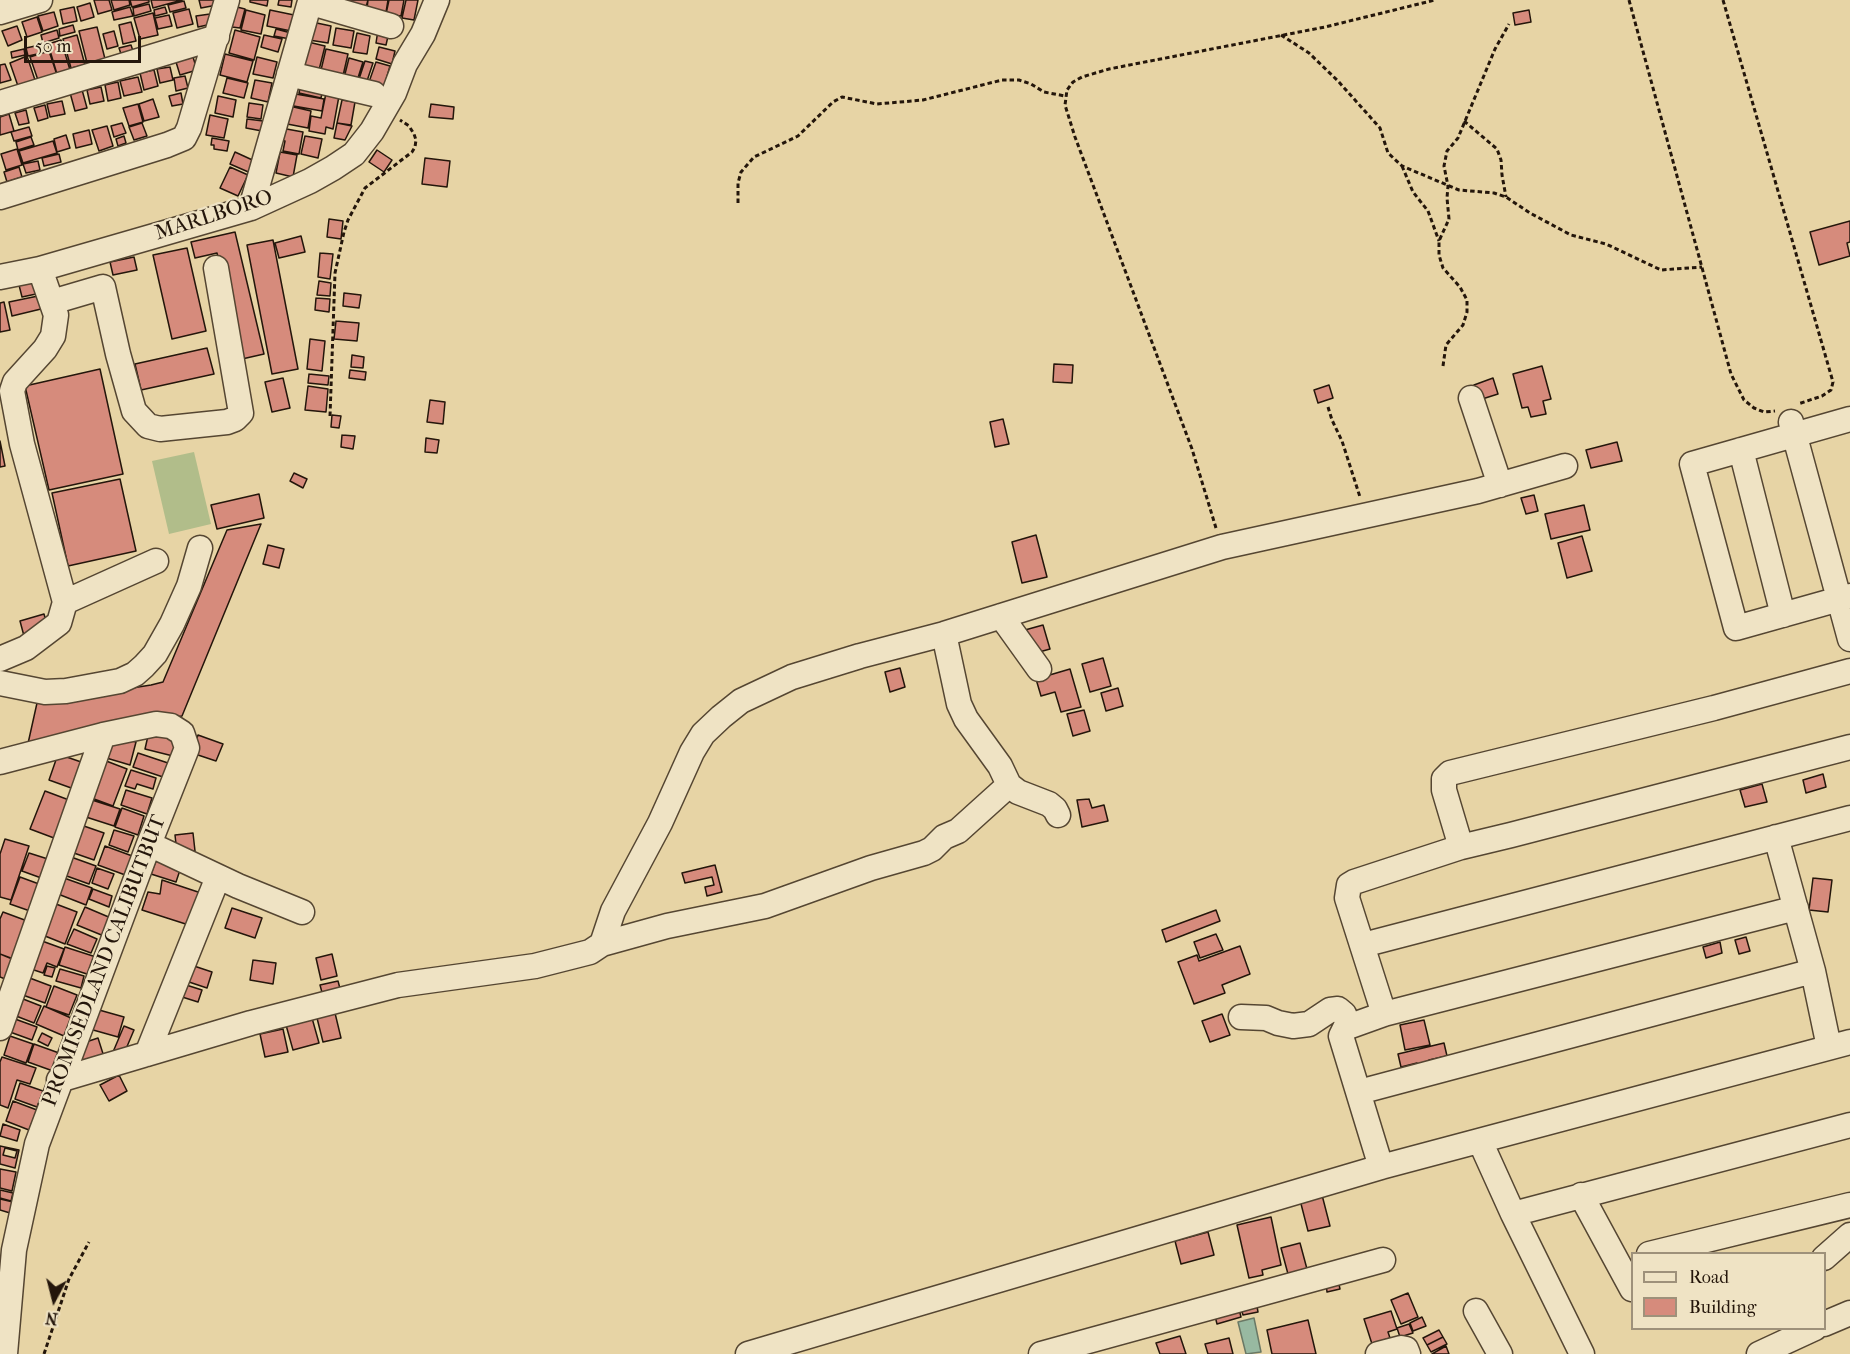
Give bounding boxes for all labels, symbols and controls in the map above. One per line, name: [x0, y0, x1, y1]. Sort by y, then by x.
scale bar: [27, 24, 144, 62]
text: 50 m: [35, 36, 71, 57]
street label: MARLBORO: [152, 185, 276, 247]
street label: PROMISEDLAND CALIBUTBUT: [38, 812, 172, 1110]
legend: [1631, 1252, 1826, 1330]
text: Road: [1689, 1267, 1729, 1288]
north arrow: [24, 1270, 84, 1330]
text: Building: [1689, 1297, 1756, 1318]
text: N: [45, 1308, 59, 1329]

